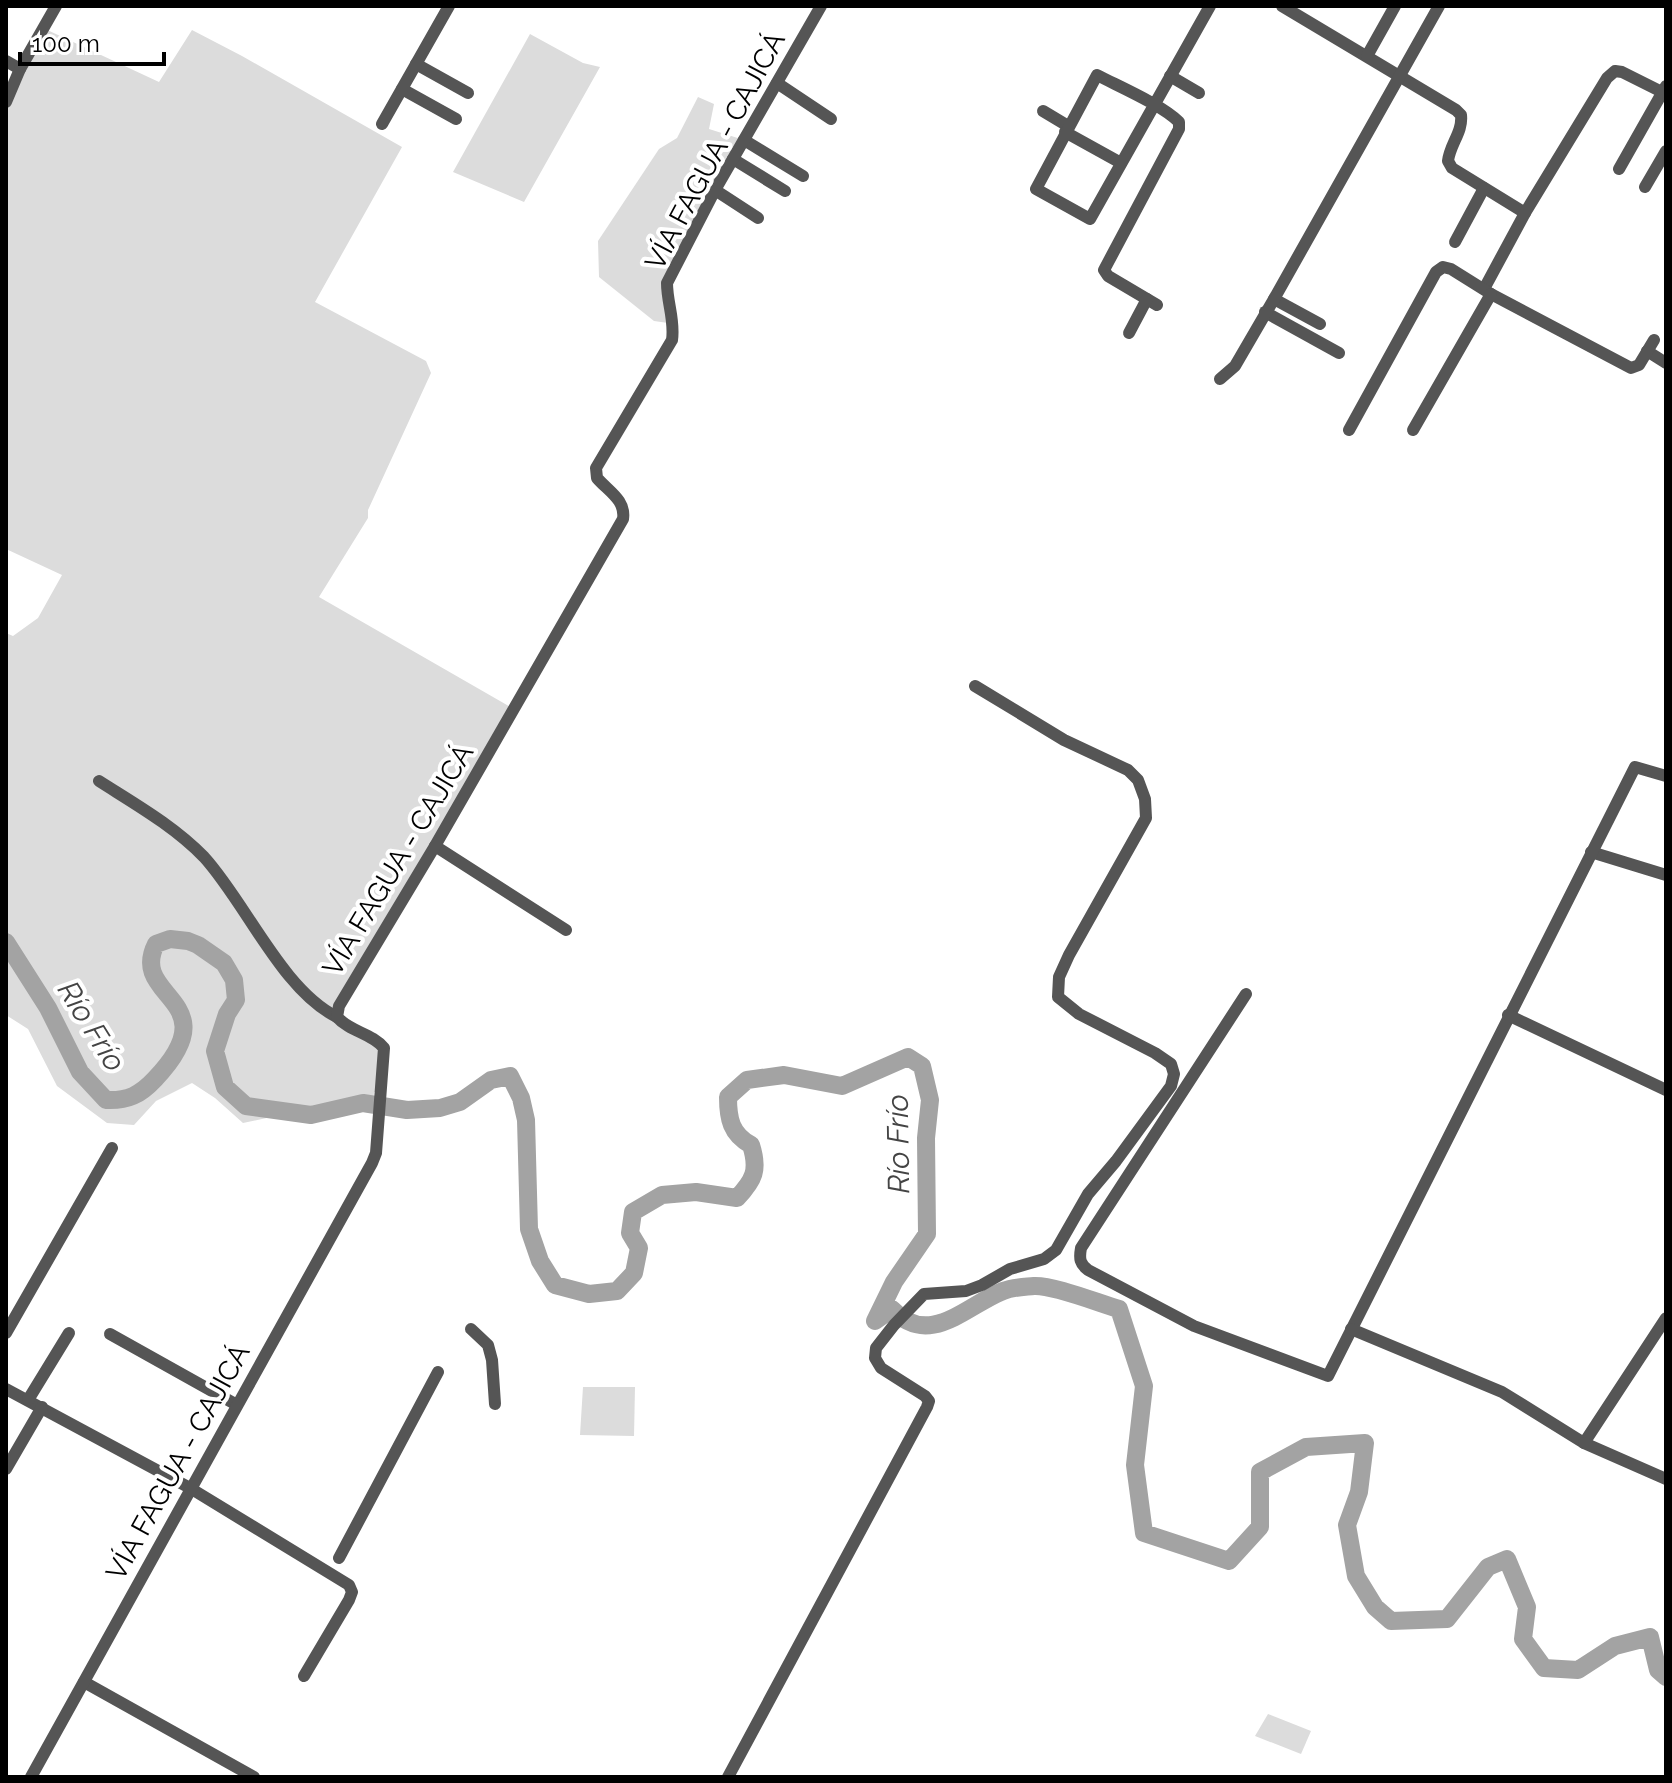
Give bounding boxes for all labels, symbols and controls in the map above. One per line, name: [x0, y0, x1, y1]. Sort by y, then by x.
scale bar: [20, 16, 164, 66]
street label: VÍA FAGUA - CAJICÁ: [638, 26, 792, 276]
text: 100 m: [32, 29, 100, 58]
street label: VÍA FAGUA - CAJICÁ: [316, 738, 480, 982]
water label: Río Frío: [51, 974, 133, 1078]
water label: Río Frío: [880, 1094, 916, 1194]
street label: VÍA FAGUA - CAJICÁ: [99, 1338, 257, 1586]

